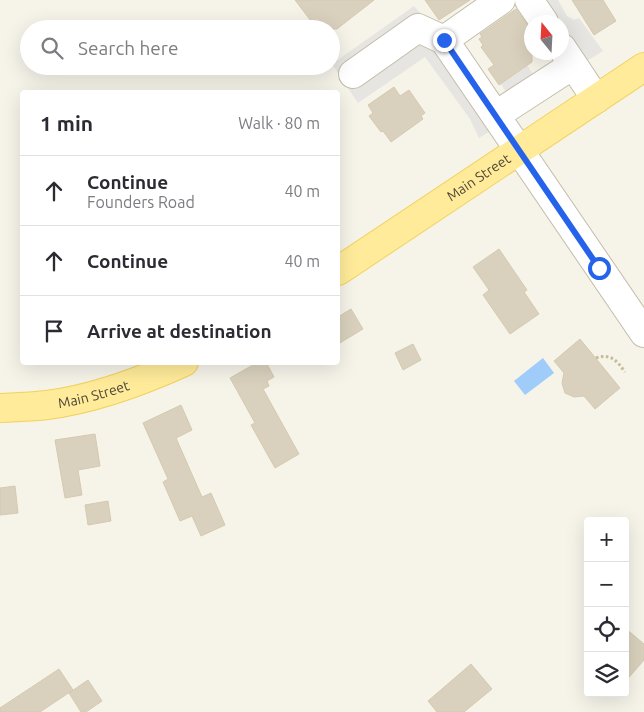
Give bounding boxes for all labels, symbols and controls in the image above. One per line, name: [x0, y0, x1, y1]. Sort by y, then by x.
north arrow: [524, 15, 569, 60]
search box: [20, 20, 340, 75]
route end: [433, 29, 456, 52]
icon: search: [38, 34, 66, 62]
text: Search here: [78, 37, 178, 59]
text: 1 min: [40, 111, 93, 135]
text: Walk · 80 m: [238, 114, 320, 132]
street label: Main Street: [444, 150, 514, 204]
text: Continue: [87, 171, 168, 193]
icon: ahead: [40, 177, 68, 205]
text: 40 m: [284, 182, 320, 200]
text: Founders Road: [87, 193, 195, 211]
icon: ahead: [40, 247, 68, 275]
text: Continue: [87, 250, 168, 272]
text: 40 m: [284, 252, 320, 270]
route start: [588, 257, 611, 280]
icon: arrive: [40, 317, 68, 345]
text: Arrive at destination: [87, 320, 272, 342]
street label: Main Street: [57, 377, 132, 411]
map controls: [584, 517, 629, 697]
button: +: [584, 517, 629, 562]
button: −: [584, 562, 629, 607]
button: locate: [584, 607, 629, 652]
button: layers: [584, 652, 629, 697]

